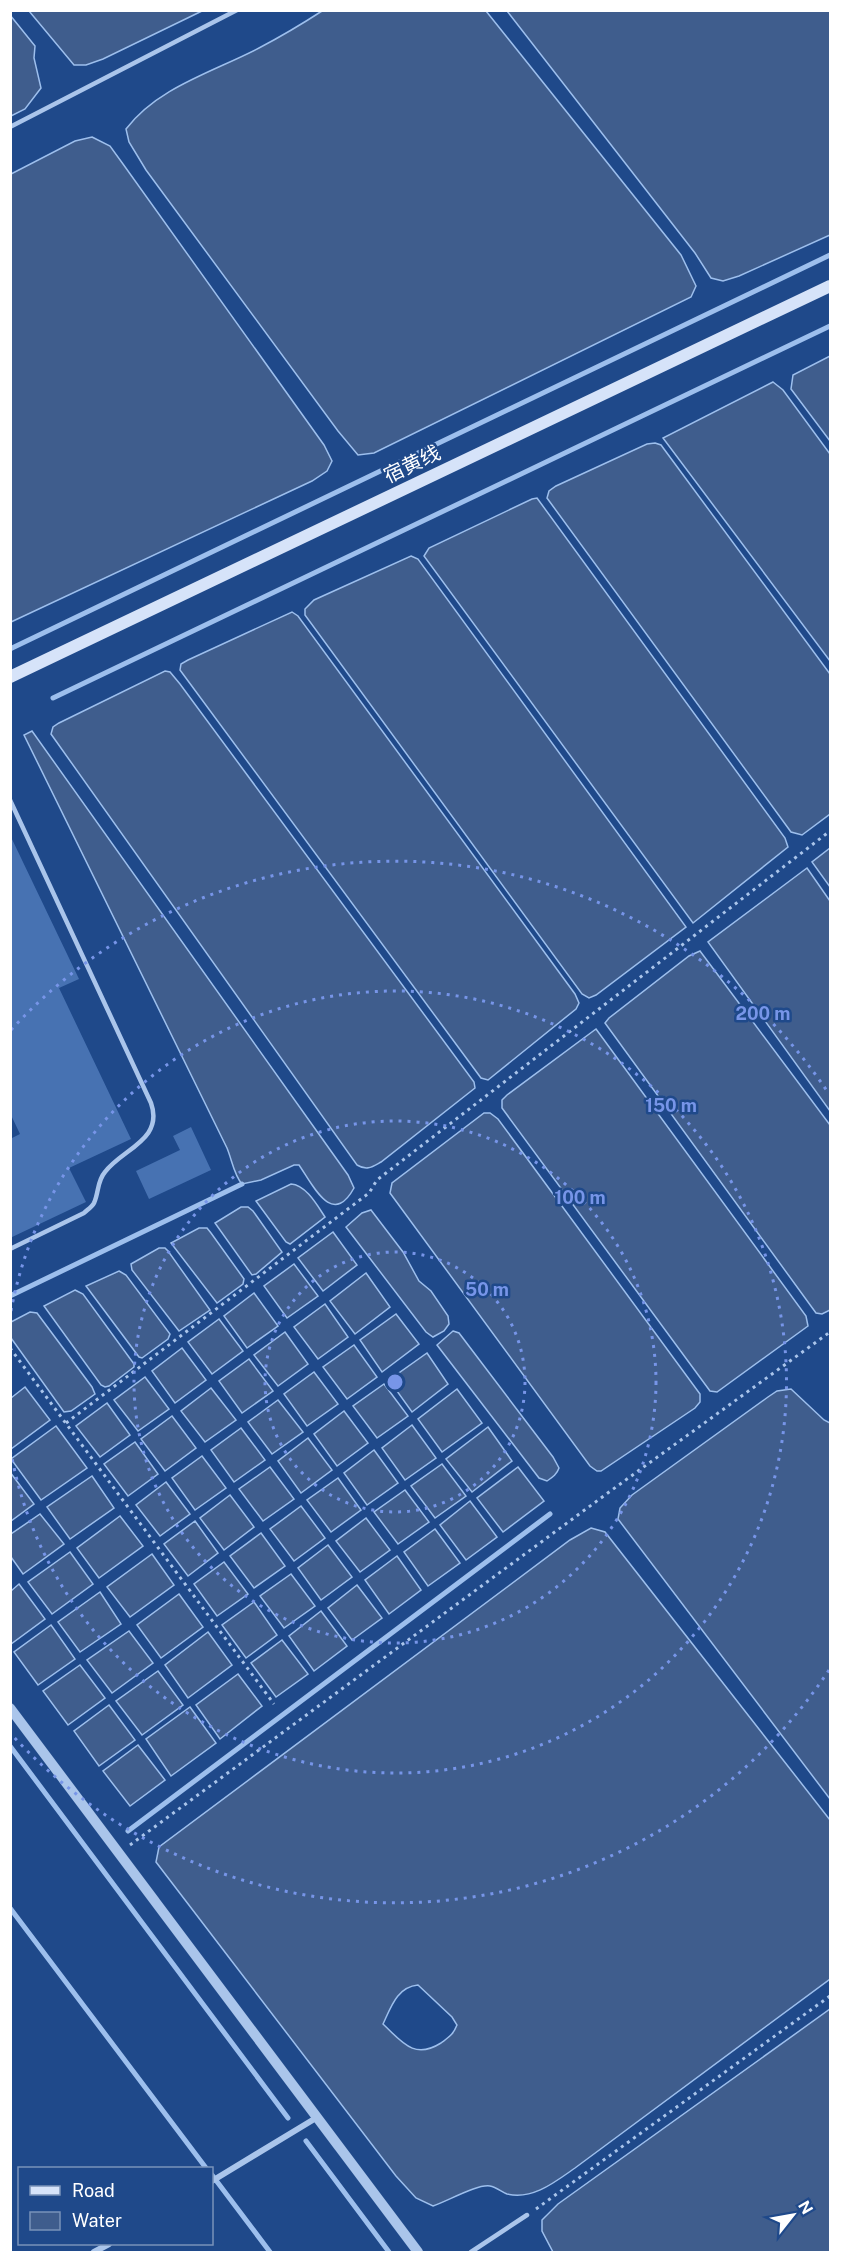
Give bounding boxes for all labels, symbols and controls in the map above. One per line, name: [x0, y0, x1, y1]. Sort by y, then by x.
street label: 宿黄线: [380, 440, 444, 488]
text: 200 m: [736, 1003, 790, 1024]
text: 150 m: [645, 1095, 697, 1116]
text: 100 m: [554, 1187, 606, 1208]
text: 50 m: [465, 1279, 509, 1300]
centre of rings: [385, 1372, 405, 1392]
legend: [18, 2167, 213, 2245]
text: Road: [72, 2180, 115, 2201]
north arrow: [763, 2185, 823, 2245]
text: N: [794, 2197, 817, 2218]
text: Water: [72, 2210, 122, 2231]

